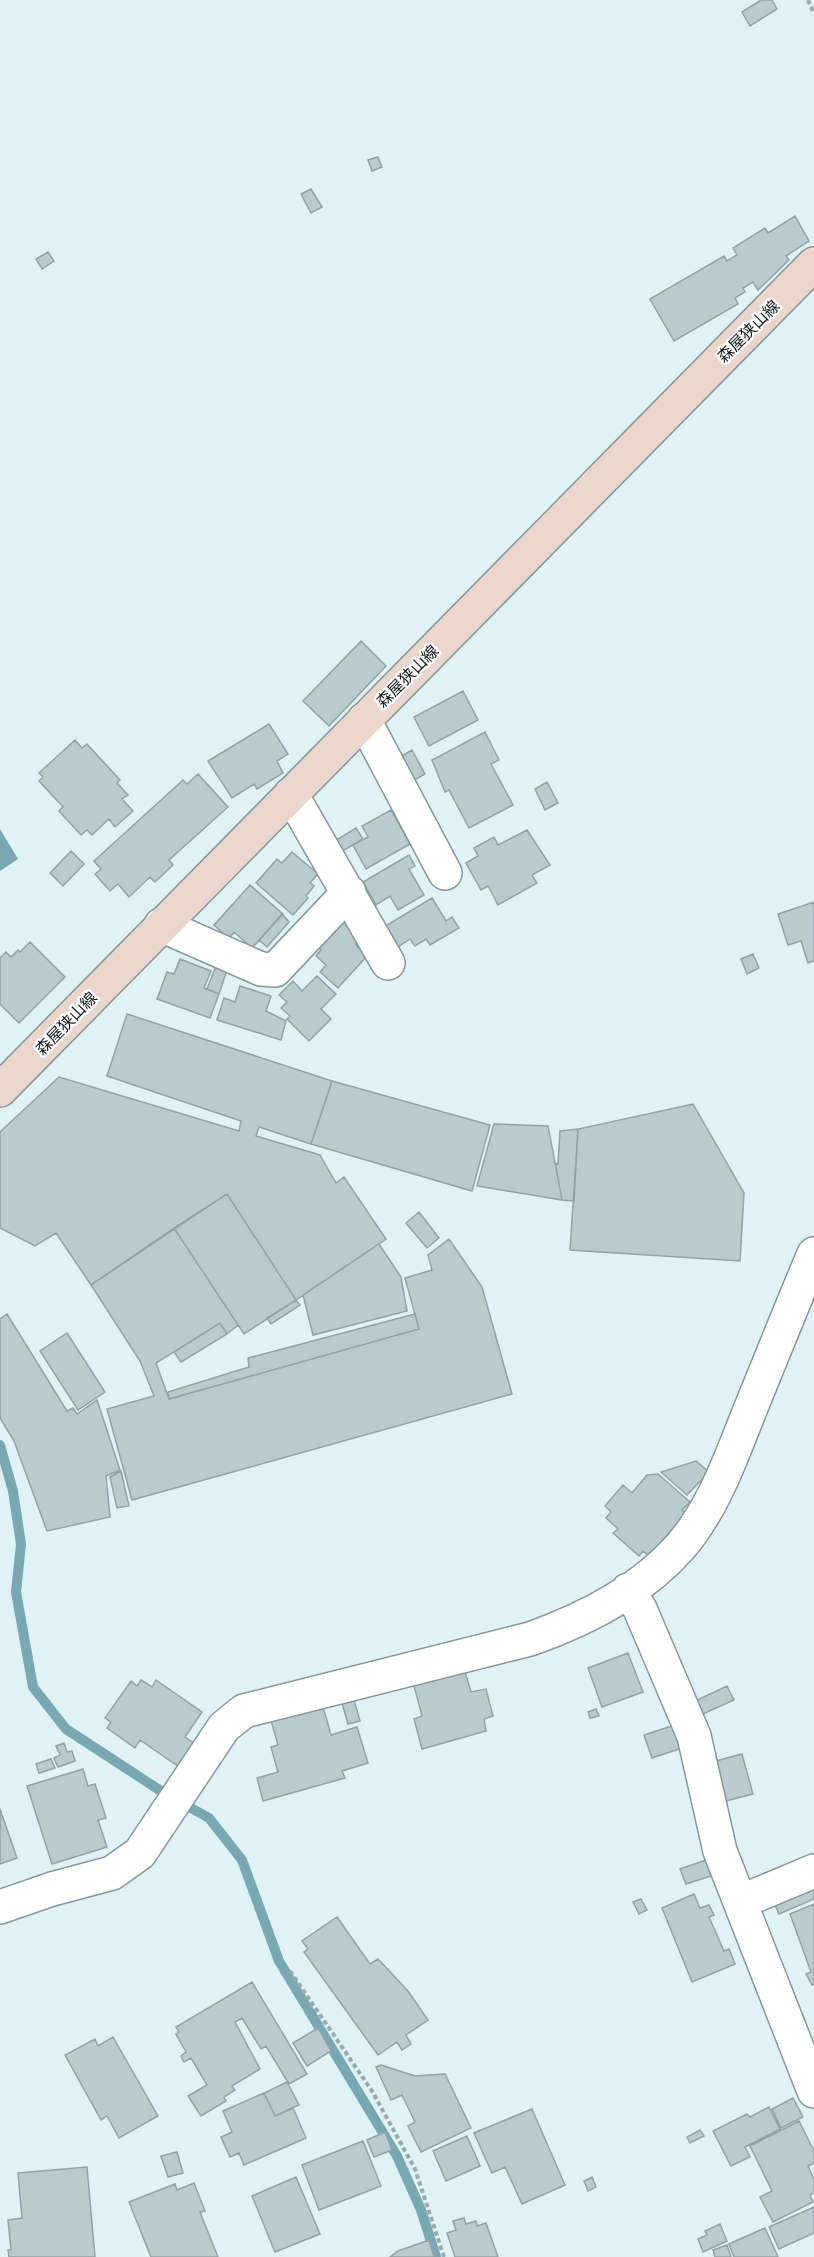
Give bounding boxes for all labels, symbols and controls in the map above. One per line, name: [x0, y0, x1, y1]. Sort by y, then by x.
street label: 森屋狭山線: [712, 295, 784, 367]
street label: 森屋狭山線: [371, 640, 443, 712]
street label: 森屋狭山線: [30, 987, 102, 1059]

